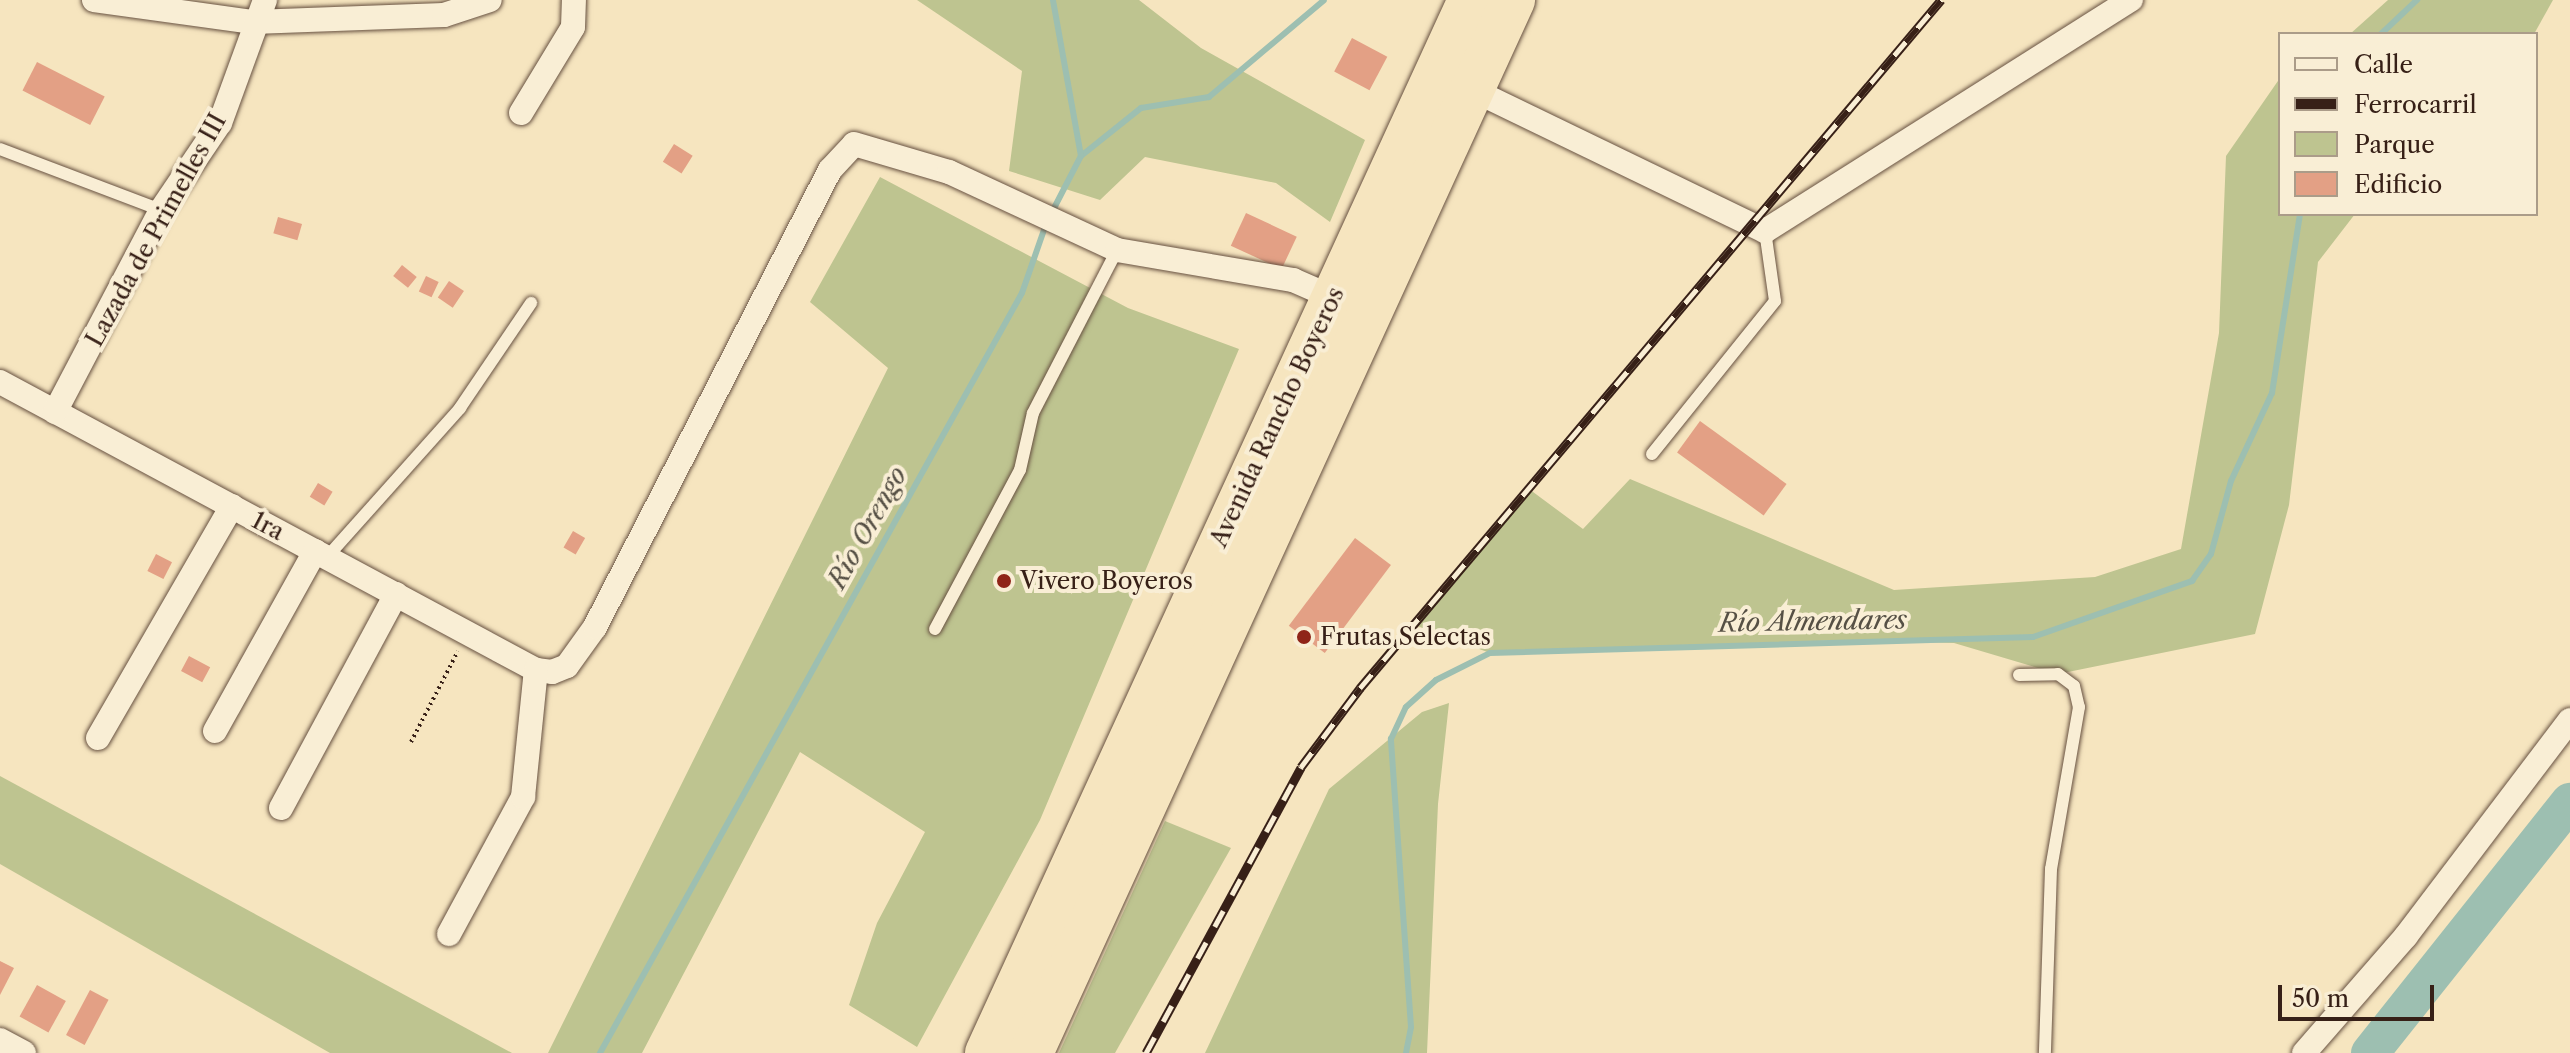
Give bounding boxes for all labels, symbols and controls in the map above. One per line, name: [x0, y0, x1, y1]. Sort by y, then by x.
legend: [2278, 32, 2538, 216]
text: Calle: [2354, 50, 2413, 79]
text: Ferrocarril: [2354, 90, 2477, 119]
street label: Lazada de Primelles III: [80, 108, 232, 352]
text: Parque: [2354, 130, 2435, 159]
text: Edificio: [2354, 170, 2442, 199]
street label: Avenida Rancho Boyeros: [1204, 282, 1350, 552]
water label: Río Orengo: [822, 462, 914, 594]
street label: 1ra: [247, 506, 289, 546]
place label: Vivero Boyeros: [1020, 567, 1193, 595]
marker: Vivero Boyeros: [995, 572, 1013, 590]
water label: Río Almendares: [1719, 605, 1907, 639]
place label: Frutas Selectas: [1320, 623, 1491, 651]
marker: Frutas Selectas: [1295, 628, 1313, 646]
scale bar: [2282, 969, 2438, 1019]
text: 50 m: [2292, 984, 2349, 1013]

